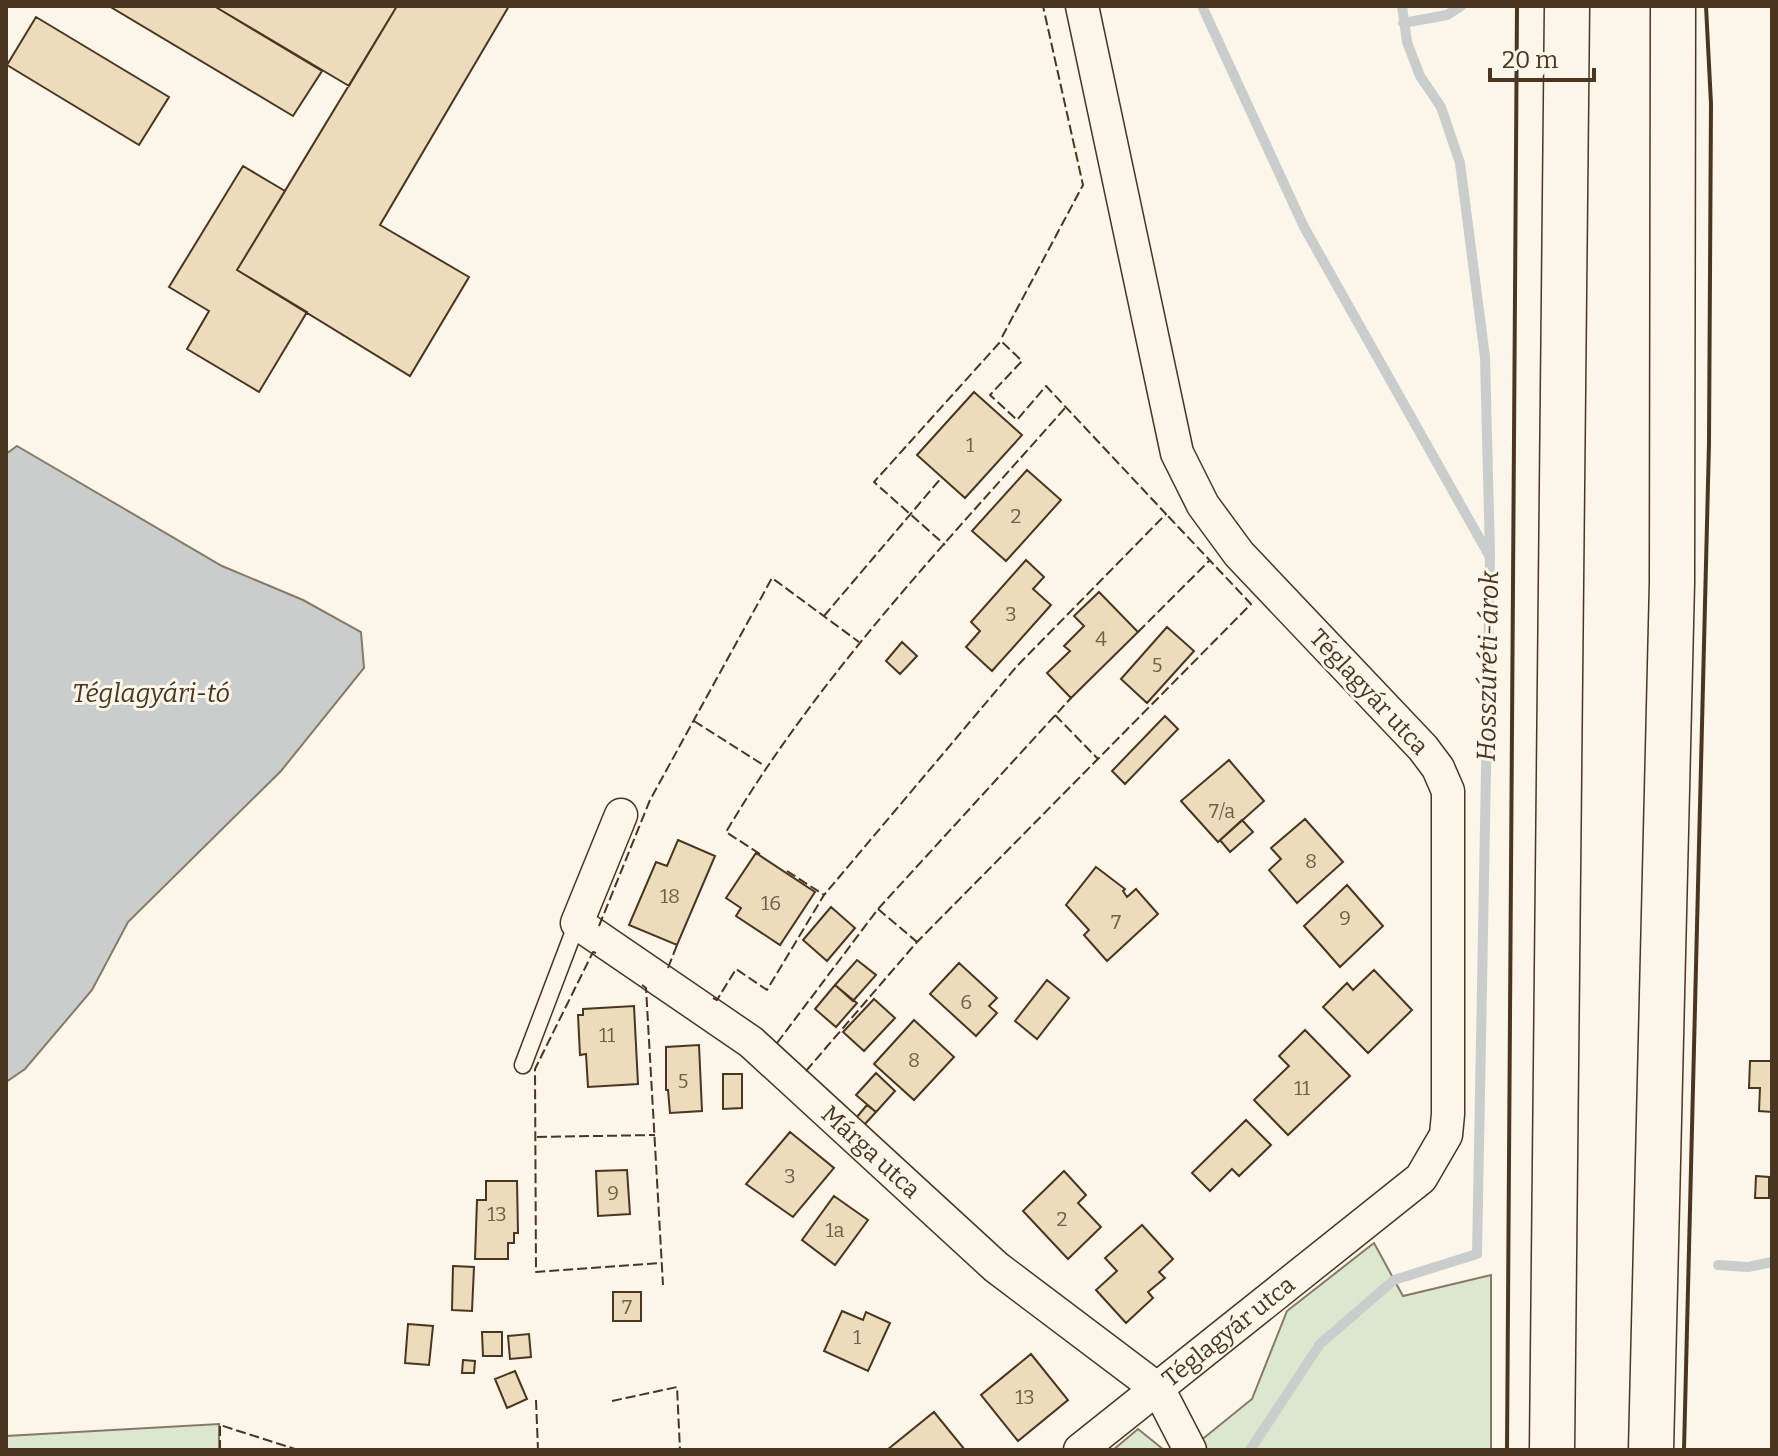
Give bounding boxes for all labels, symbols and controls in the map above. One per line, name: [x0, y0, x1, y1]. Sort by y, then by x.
scale bar: [1490, 32, 1594, 82]
text: 20 m: [1502, 46, 1558, 74]
house number: 1: [966, 433, 974, 457]
house number: 2: [1011, 504, 1021, 528]
water label: Hosszúréti-árok: [1471, 569, 1505, 762]
house number: 3: [1005, 602, 1017, 626]
street label: Téglagyár utca: [1304, 624, 1434, 760]
house number: 4: [1095, 627, 1107, 651]
house number: 5: [1152, 653, 1162, 677]
water label: Téglagyári-tó: [72, 678, 230, 709]
house number: 7/a: [1209, 799, 1235, 823]
house number: 8: [1305, 849, 1317, 873]
house number: 18: [660, 884, 680, 908]
house number: 16: [761, 891, 781, 915]
house number: 9: [1339, 906, 1351, 930]
house number: 7: [1111, 910, 1121, 934]
house number: 6: [960, 990, 972, 1014]
house number: 11: [599, 1023, 615, 1047]
house number: 8: [908, 1048, 920, 1072]
house number: 5: [678, 1069, 688, 1093]
house number: 11: [1294, 1076, 1310, 1100]
street label: Márga utca: [816, 1100, 926, 1204]
house number: 3: [784, 1164, 796, 1188]
house number: 9: [607, 1181, 619, 1205]
house number: 13: [487, 1202, 507, 1226]
house number: 2: [1057, 1207, 1067, 1231]
house number: 1a: [825, 1218, 845, 1242]
street label: Téglagyár utca: [1157, 1270, 1300, 1393]
house number: 7: [622, 1295, 632, 1319]
house number: 1: [853, 1325, 861, 1349]
house number: 13: [1015, 1385, 1035, 1409]

